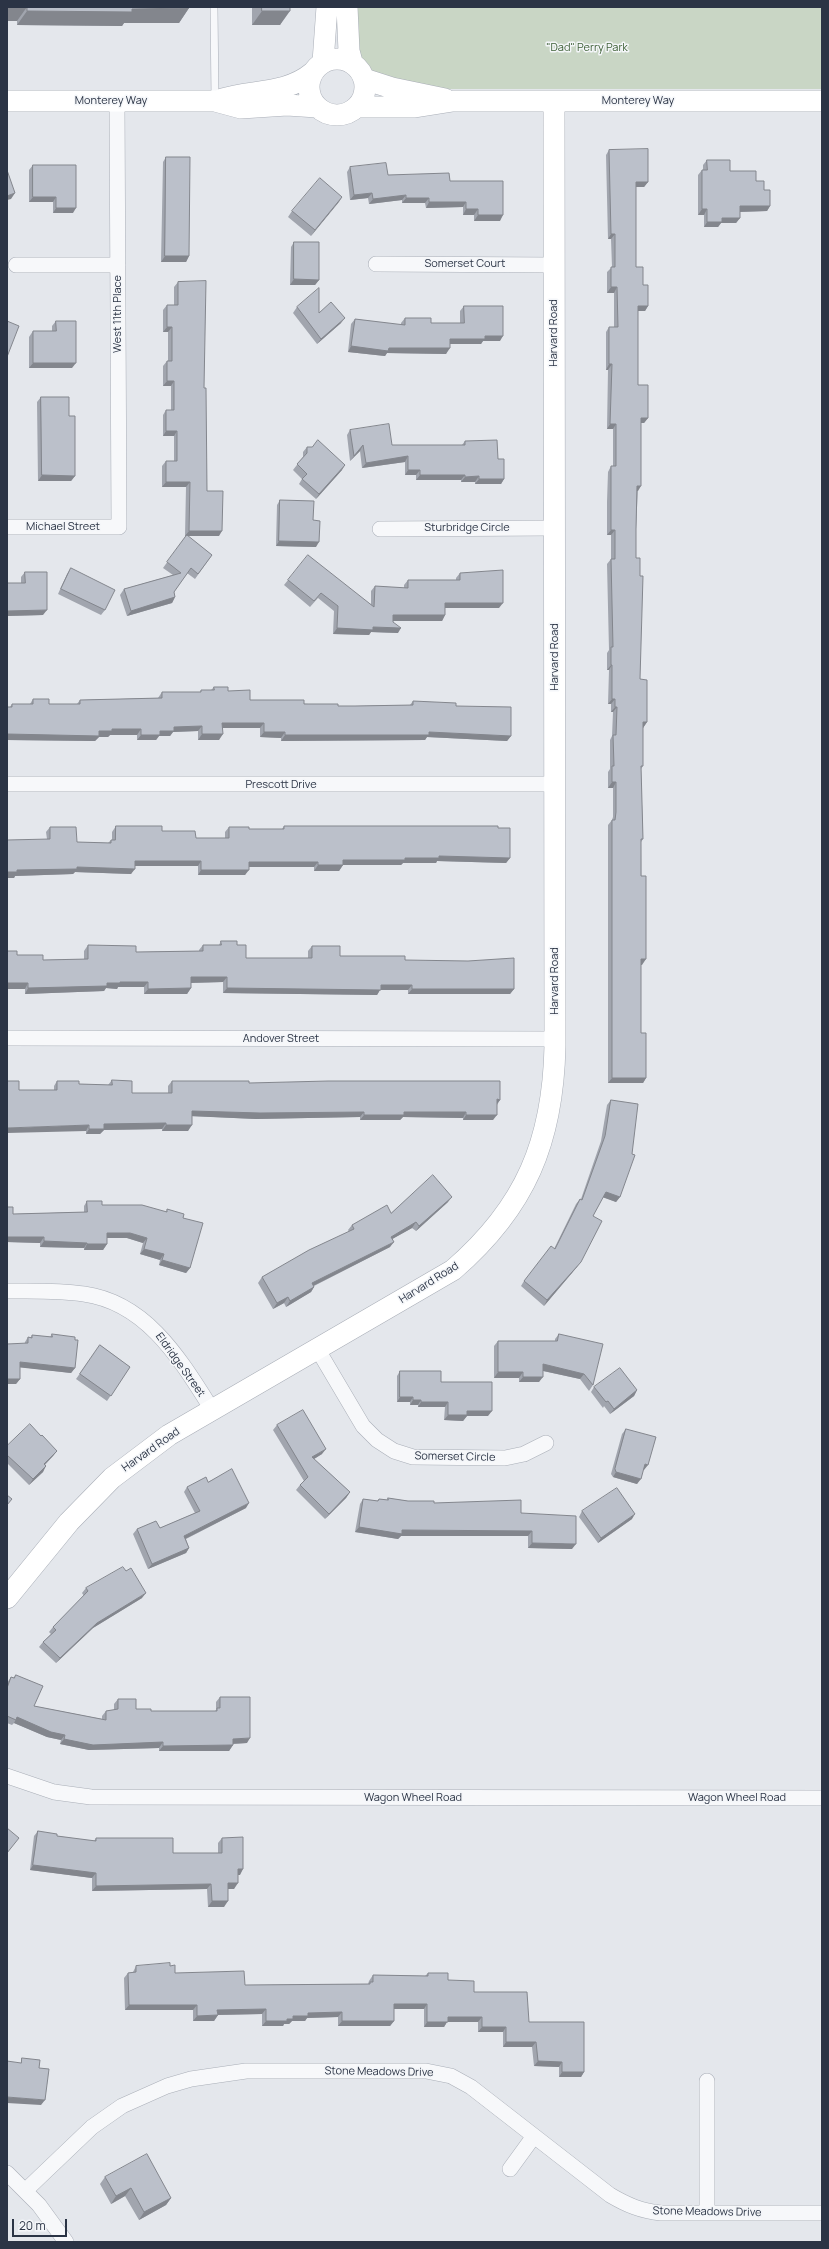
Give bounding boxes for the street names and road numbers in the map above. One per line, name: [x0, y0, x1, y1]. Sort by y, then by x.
street label: Monterey Way: [75, 94, 147, 108]
street label: Monterey Way: [602, 94, 674, 108]
street label: Somerset Court: [425, 257, 505, 271]
street label: West 11th Place: [111, 275, 125, 353]
street label: Harvard Road: [547, 299, 561, 367]
street label: Michael Street: [26, 520, 100, 534]
street label: Sturbridge Circle: [424, 521, 510, 535]
street label: Harvard Road: [548, 623, 562, 691]
street label: Prescott Drive: [245, 778, 317, 792]
street label: Harvard Road: [548, 947, 562, 1015]
street label: Andover Street: [243, 1032, 319, 1046]
street label: Harvard Road: [397, 1259, 461, 1307]
street label: Eldridge Street: [152, 1330, 208, 1400]
street label: Harvard Road: [120, 1425, 182, 1475]
street label: Somerset Circle: [415, 1450, 495, 1464]
street label: Wagon Wheel Road: [364, 1791, 462, 1805]
street label: Wagon Wheel Road: [688, 1791, 786, 1805]
street label: Stone Meadows Drive: [324, 2064, 434, 2080]
street label: Stone Meadows Drive: [652, 2204, 762, 2220]

